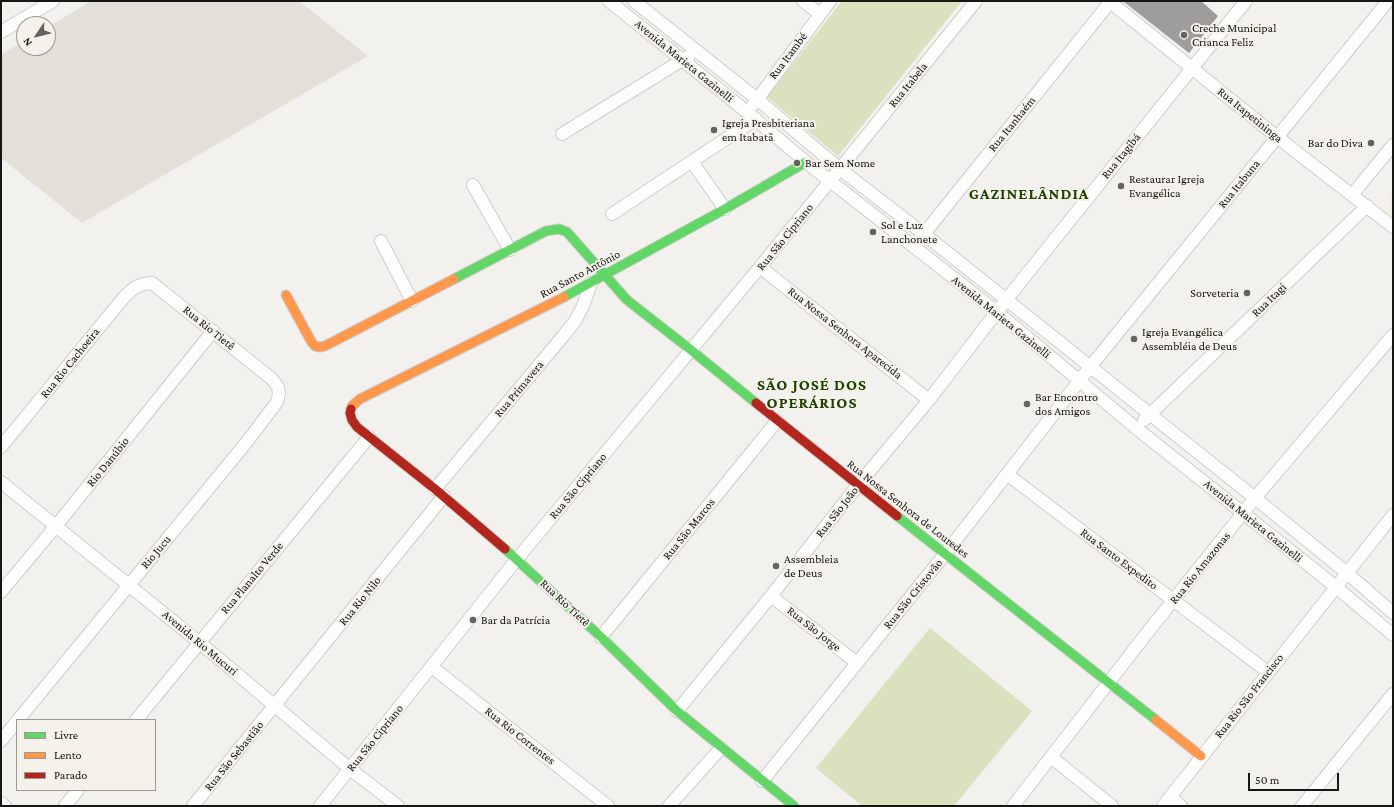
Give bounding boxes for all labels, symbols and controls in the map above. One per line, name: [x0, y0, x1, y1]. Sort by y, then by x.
north arrow: [16, 16, 56, 56]
street label: Avenida Marieta Gazinelli: [632, 17, 736, 105]
place label: Creche Municipal Crianca Feliz: [1192, 21, 1276, 49]
street label: Rua Itambé: [766, 30, 810, 82]
marker: Creche Municipal Crianca Feliz: [1179, 30, 1189, 40]
text: N: [20, 36, 34, 49]
street label: Rua Itabela: [885, 60, 931, 110]
street label: Rua Itapetininga: [1214, 84, 1286, 146]
street label: Rua Itanhaém: [985, 93, 1039, 155]
place label: Igreja Presbiteriana em Itabatã: [722, 116, 815, 144]
marker: Igreja Presbiteriana em Itabatã: [709, 125, 719, 135]
street label: Rua Itagibá: [1098, 130, 1144, 182]
place label: Bar do Diva: [1308, 136, 1363, 150]
marker: Bar do Diva: [1366, 138, 1376, 148]
place label: Bar Sem Nome: [805, 156, 875, 170]
street label: Rua Itabuna: [1215, 157, 1263, 211]
marker: Bar Sem Nome: [792, 158, 802, 168]
place label: Restaurar Igreja Evangélica: [1129, 172, 1205, 200]
marker: Restaurar Igreja Evangélica: [1116, 181, 1126, 191]
district label: GAZINELÂNDIA: [969, 184, 1089, 204]
street label: Rua São Cipriano: [754, 201, 816, 273]
place label: Sol e Luz Lanchonete: [881, 218, 937, 246]
marker: Sol e Luz Lanchonete: [868, 227, 878, 237]
street label: Rua Santo Antônio: [537, 247, 623, 301]
street label: Avenida Marieta Gazinelli: [949, 273, 1053, 361]
street label: Rua Itagi: [1249, 280, 1289, 320]
street label: Rua Nossa Senhora Aparecida: [785, 284, 905, 382]
place label: Sorveteria: [1190, 286, 1239, 300]
marker: Sorveteria: [1242, 288, 1252, 298]
street label: Rua Rio Tietê: [180, 303, 238, 353]
street label: Rua Rio Cachoeira: [37, 325, 103, 401]
place label: Igreja Evangélica Assembléia de Deus: [1142, 325, 1237, 353]
marker: Igreja Evangélica Assembléia de Deus: [1129, 334, 1139, 344]
street label: Rua Primavera: [491, 358, 547, 420]
district label: SÃO JOSÉ DOS OPERÁRIOS: [757, 375, 867, 413]
place label: Bar Encontro dos Amigos: [1035, 390, 1098, 418]
marker: Bar Encontro dos Amigos: [1022, 399, 1032, 409]
street label: Rio Danúbio: [84, 434, 132, 490]
street label: Rua São Cipriano: [546, 450, 610, 522]
street label: Rua Nossa Senhora de Louredes: [844, 457, 972, 561]
street label: Avenida Marieta Gazinelli: [1201, 477, 1305, 565]
street label: Rua São João: [813, 484, 861, 540]
street label: Rua São Marcos: [660, 495, 718, 563]
street label: Rua Santo Expedito: [1077, 525, 1161, 593]
street label: Rua Rio Amazonas: [1167, 529, 1233, 607]
street label: Rio Jucu: [138, 532, 174, 572]
street label: Rua Planalto Verde: [218, 539, 286, 617]
place label: Assembleia de Deus: [784, 552, 838, 580]
street label: Rua São Cristovão: [880, 556, 946, 632]
marker: Assembleia de Deus: [771, 561, 781, 571]
street label: Rua Rio Nilo: [336, 574, 384, 628]
street label: Rua Rio Tietê: [537, 576, 593, 630]
street label: Rua São Jorge: [784, 603, 844, 655]
street label: Avenida Rio Mucuri: [159, 607, 241, 679]
place label: Bar da Patrícia: [481, 613, 550, 627]
marker: Bar da Patrícia: [468, 615, 478, 625]
street label: Rua Rio São Francisco: [1211, 651, 1287, 741]
street label: Rua São Cipriano: [344, 702, 406, 774]
street label: Rua Rio Correntes: [482, 704, 558, 768]
street label: Rua São Sebastião: [201, 718, 267, 794]
legend: [16, 719, 156, 791]
text: Livre: [54, 728, 78, 742]
text: Lento: [54, 748, 82, 762]
scale bar: [1250, 765, 1341, 791]
text: Parado: [54, 768, 87, 782]
text: 50 m: [1255, 773, 1279, 787]

